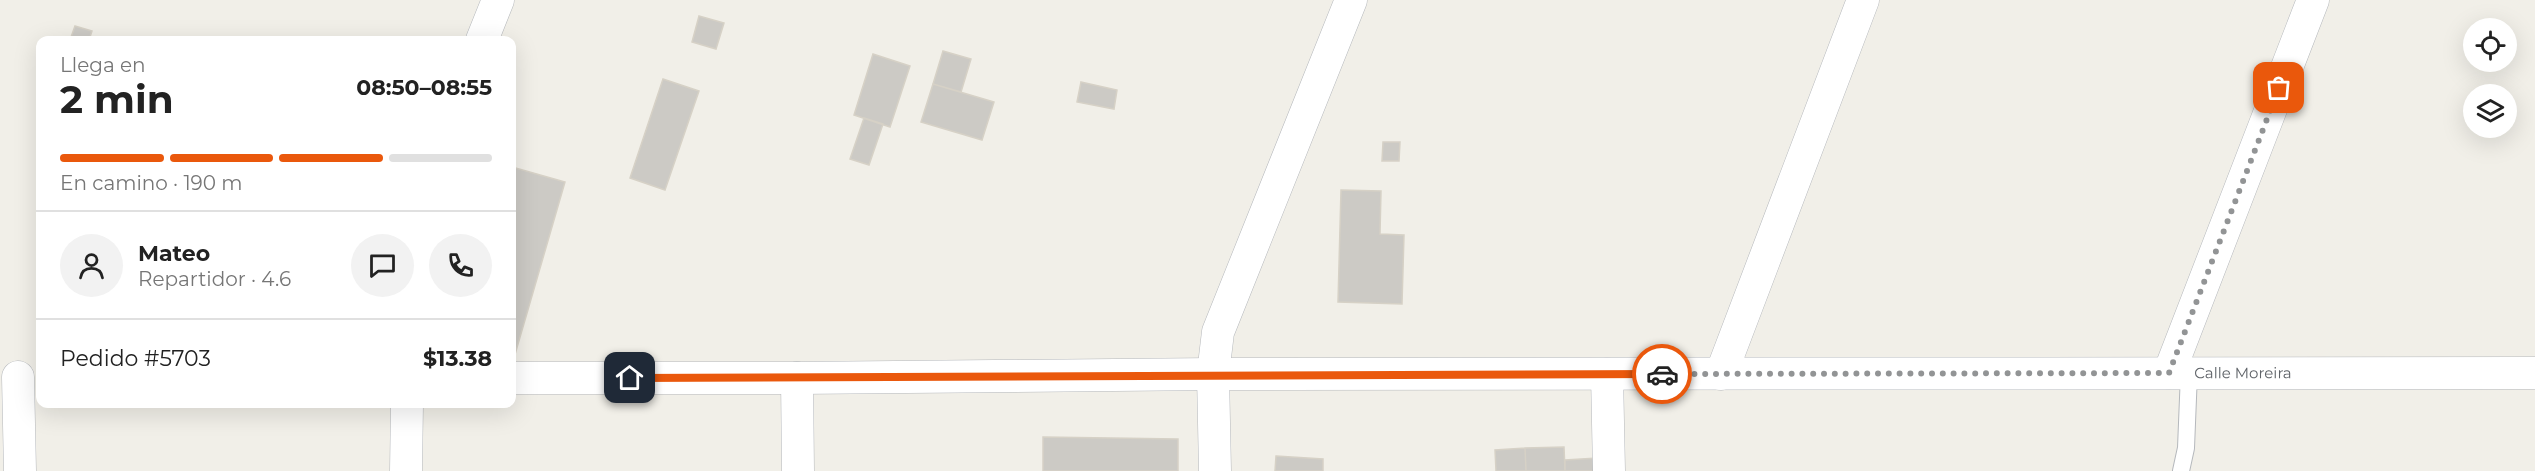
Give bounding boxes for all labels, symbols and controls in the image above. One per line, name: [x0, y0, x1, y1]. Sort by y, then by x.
map controls: [2463, 18, 2517, 138]
button: locate: [2463, 18, 2517, 72]
text: Llega en: [60, 53, 146, 77]
pin: [2253, 62, 2304, 113]
icon: bag: [2262, 71, 2295, 104]
text: 08:50–08:55: [356, 74, 492, 101]
text: 2 min: [60, 75, 174, 123]
button: layers: [2463, 84, 2517, 138]
text: En camino · 190 m: [60, 171, 242, 195]
button: person: [60, 234, 123, 297]
button: chat: [351, 234, 414, 297]
button: phone: [429, 234, 492, 297]
text: Mateo: [138, 240, 210, 267]
text: Repartidor · 4.6: [138, 267, 291, 291]
courier: [1632, 344, 1692, 404]
text: Pedido #5703: [60, 345, 211, 372]
text: $13.38: [423, 345, 492, 372]
pin: [604, 352, 655, 403]
icon: car: [1646, 358, 1679, 391]
icon: home: [613, 361, 646, 394]
street label: Calle Moreira: [2194, 363, 2292, 382]

